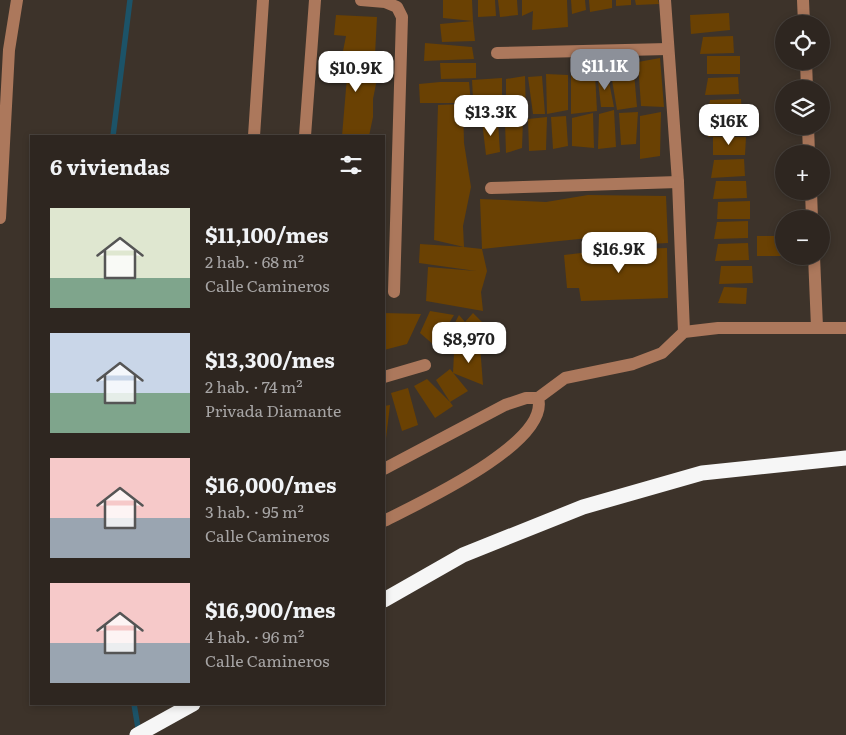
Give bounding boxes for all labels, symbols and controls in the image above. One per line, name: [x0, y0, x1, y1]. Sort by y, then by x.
map controls: [775, 15, 830, 265]
button: locate: [775, 15, 830, 70]
pin: $11.1K: [564, 48, 646, 91]
pin: $10.9K: [315, 51, 397, 93]
text: $11.1K: [581, 53, 629, 77]
text: $10.9K: [329, 55, 383, 79]
button: layers: [775, 80, 830, 135]
pin: $13.3K: [450, 94, 532, 137]
text: $13.3K: [465, 99, 517, 123]
pin: $16K: [699, 104, 759, 146]
text: $16K: [710, 108, 748, 132]
button: +: [775, 145, 830, 200]
text: 6 viviendas: [50, 150, 170, 181]
icon: filters: [337, 151, 365, 179]
button: −: [775, 210, 830, 265]
text: $11,100/mes: [205, 218, 329, 249]
icon: home: [90, 228, 150, 288]
pin: $16.9K: [578, 232, 660, 274]
text: $16.9K: [593, 236, 645, 260]
text: 2 hab. · 68 m²: [205, 249, 304, 273]
text: Calle Camineros: [205, 273, 329, 297]
pin: $8,970: [428, 322, 510, 364]
text: $8,970: [443, 326, 495, 350]
text: $13,300/mes: [205, 343, 335, 374]
icon: home: [90, 353, 150, 413]
text: 2 hab. · 74 m²: [205, 374, 303, 398]
text: Privada Diamante: [205, 398, 341, 422]
text: $16,000/mes: [205, 468, 336, 499]
icon: home: [90, 478, 150, 538]
text: 3 hab. · 95 m²: [205, 499, 304, 523]
text: Calle Camineros: [205, 523, 329, 547]
text: $16,900/mes: [205, 593, 336, 624]
icon: home: [90, 603, 150, 663]
text: 4 hab. · 96 m²: [205, 624, 304, 648]
text: Calle Camineros: [205, 648, 329, 672]

